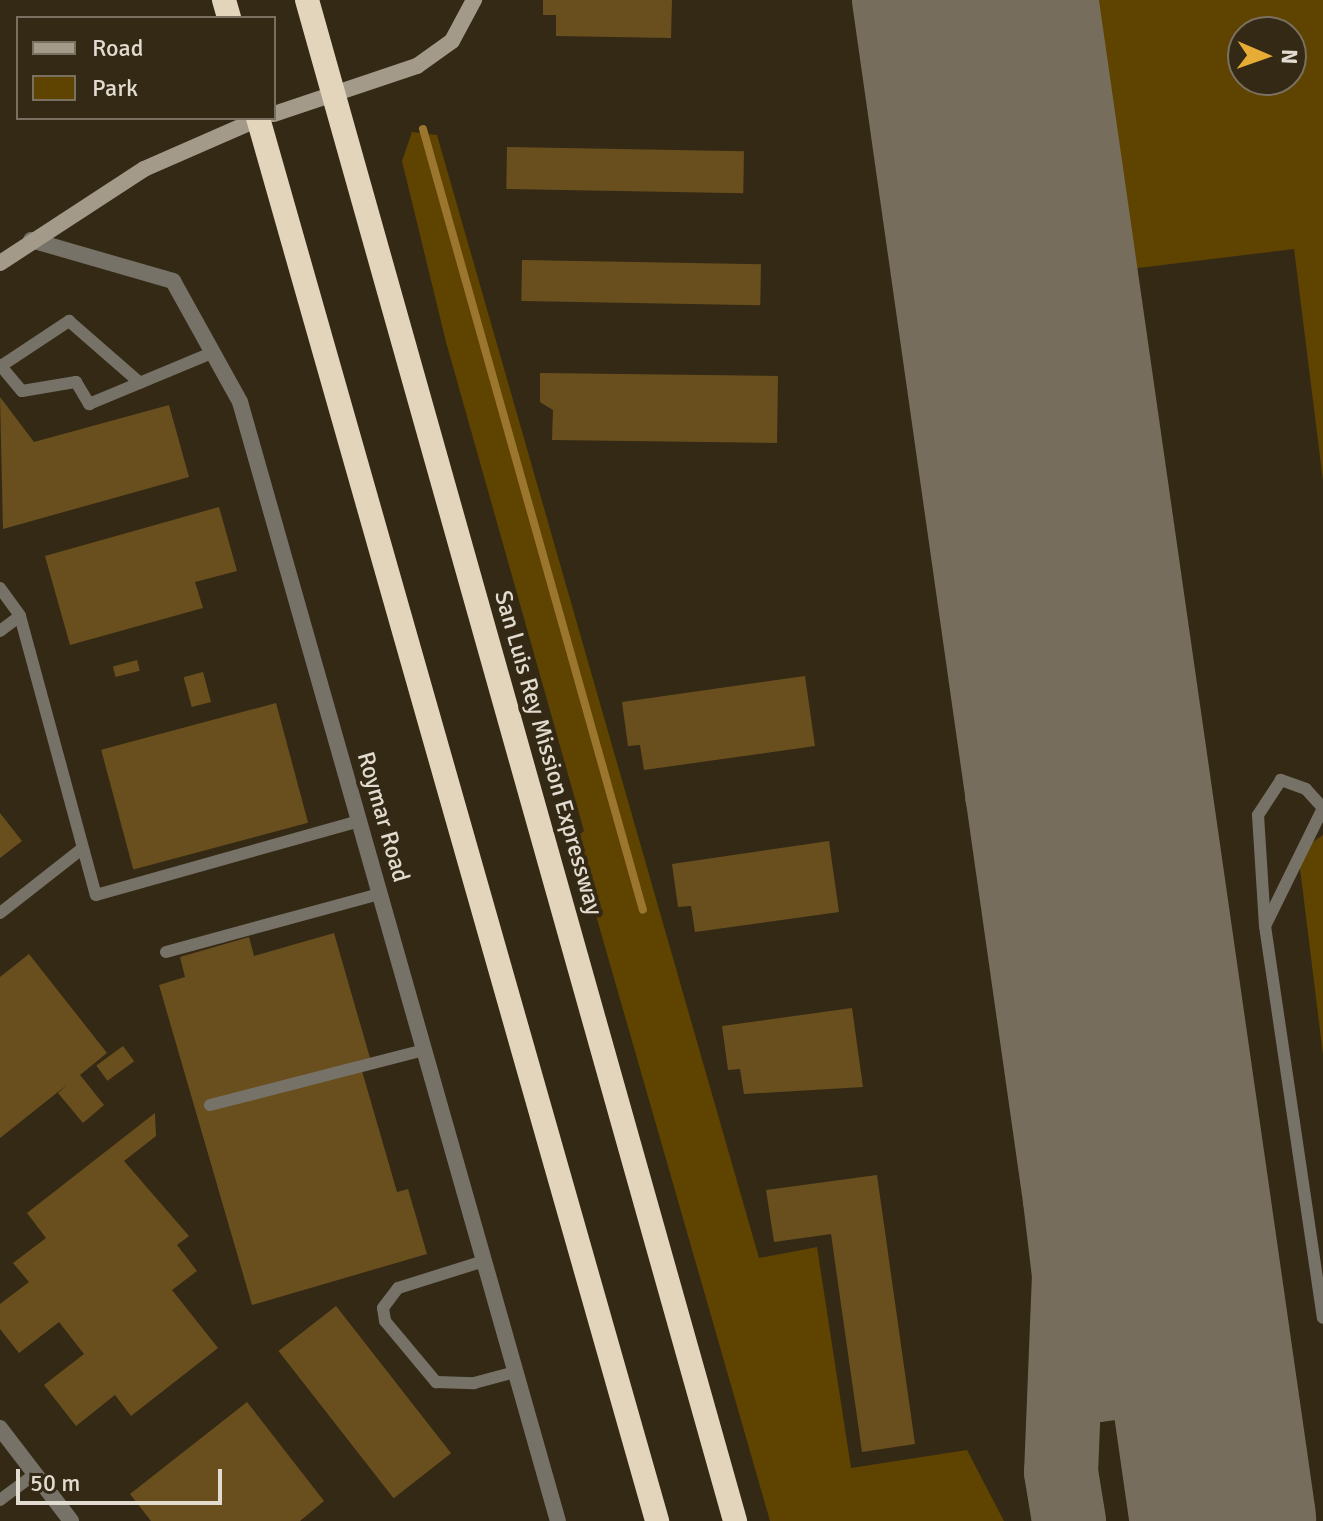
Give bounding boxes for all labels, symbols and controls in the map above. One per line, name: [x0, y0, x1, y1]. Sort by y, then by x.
legend: [16, 16, 276, 120]
north arrow: [1227, 16, 1307, 96]
text: Road: [92, 33, 143, 63]
text: N: [1276, 49, 1303, 65]
text: Park: [92, 73, 138, 103]
street label: San Luis Rey Mission Expressway: [488, 587, 608, 919]
street label: Roymar Road: [351, 749, 415, 885]
scale bar: [20, 1453, 226, 1503]
text: 50 m: [30, 1468, 80, 1498]

